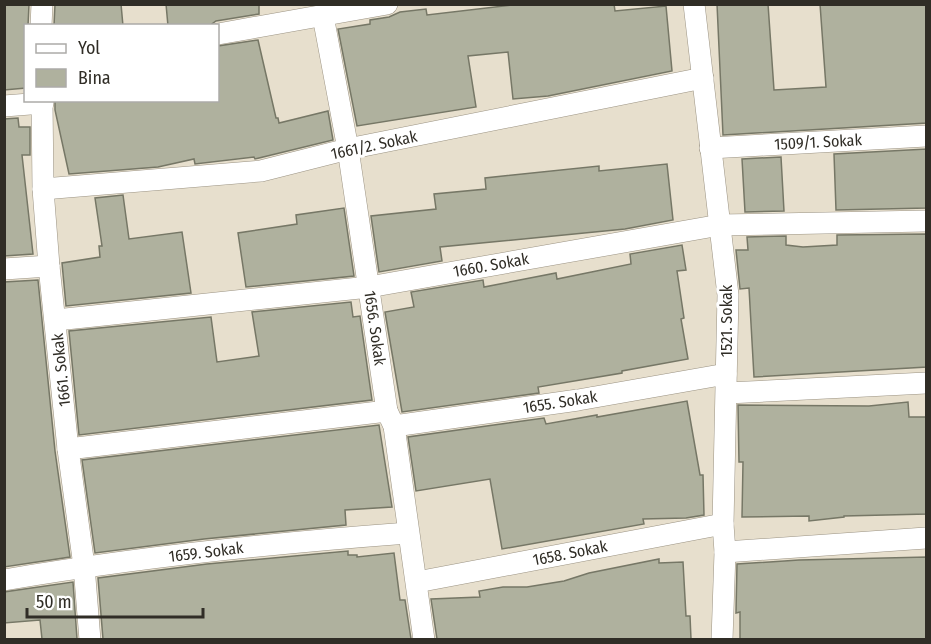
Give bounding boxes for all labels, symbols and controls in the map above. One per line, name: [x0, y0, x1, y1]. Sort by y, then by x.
legend: [24, 24, 219, 102]
text: Yol: [78, 37, 100, 59]
text: Bina: [78, 67, 111, 89]
street label: 1661/2. Sokak: [329, 126, 419, 163]
street label: 1509/1. Sokak: [774, 130, 863, 154]
street label: 1660. Sokak: [452, 249, 531, 281]
street label: 1521. Sokak: [717, 284, 736, 357]
street label: 1656. Sokak: [360, 289, 390, 367]
street label: 1661. Sokak: [48, 332, 74, 408]
street label: 1655. Sokak: [522, 387, 599, 417]
street label: 1658. Sokak: [531, 536, 609, 570]
street label: 1659. Sokak: [168, 538, 245, 566]
scale bar: [27, 581, 202, 619]
text: 50 m: [36, 591, 72, 613]

